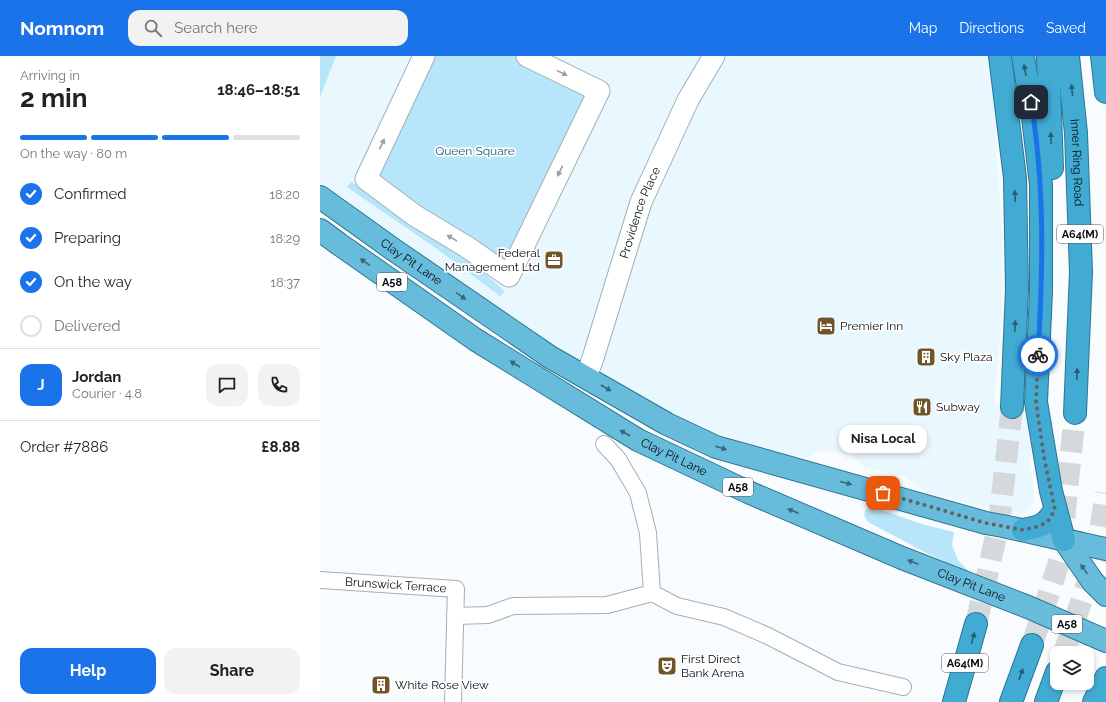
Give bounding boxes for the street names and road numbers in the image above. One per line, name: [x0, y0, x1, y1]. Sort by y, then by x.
street label: Inner Ring Road: [1068, 118, 1086, 207]
street label: Providence Place: [617, 165, 663, 260]
road number: A64(M): [1057, 225, 1103, 243]
street label: Clay Pit Lane: [378, 236, 445, 288]
road number: A58: [377, 273, 407, 291]
street label: Clay Pit Lane: [638, 435, 709, 479]
road number: A58: [723, 478, 753, 496]
street label: Clay Pit Lane: [935, 565, 1007, 605]
street label: Brunswick Terrace: [345, 575, 447, 595]
road number: A58: [1052, 615, 1082, 633]
road number: A64(M): [942, 654, 988, 672]

